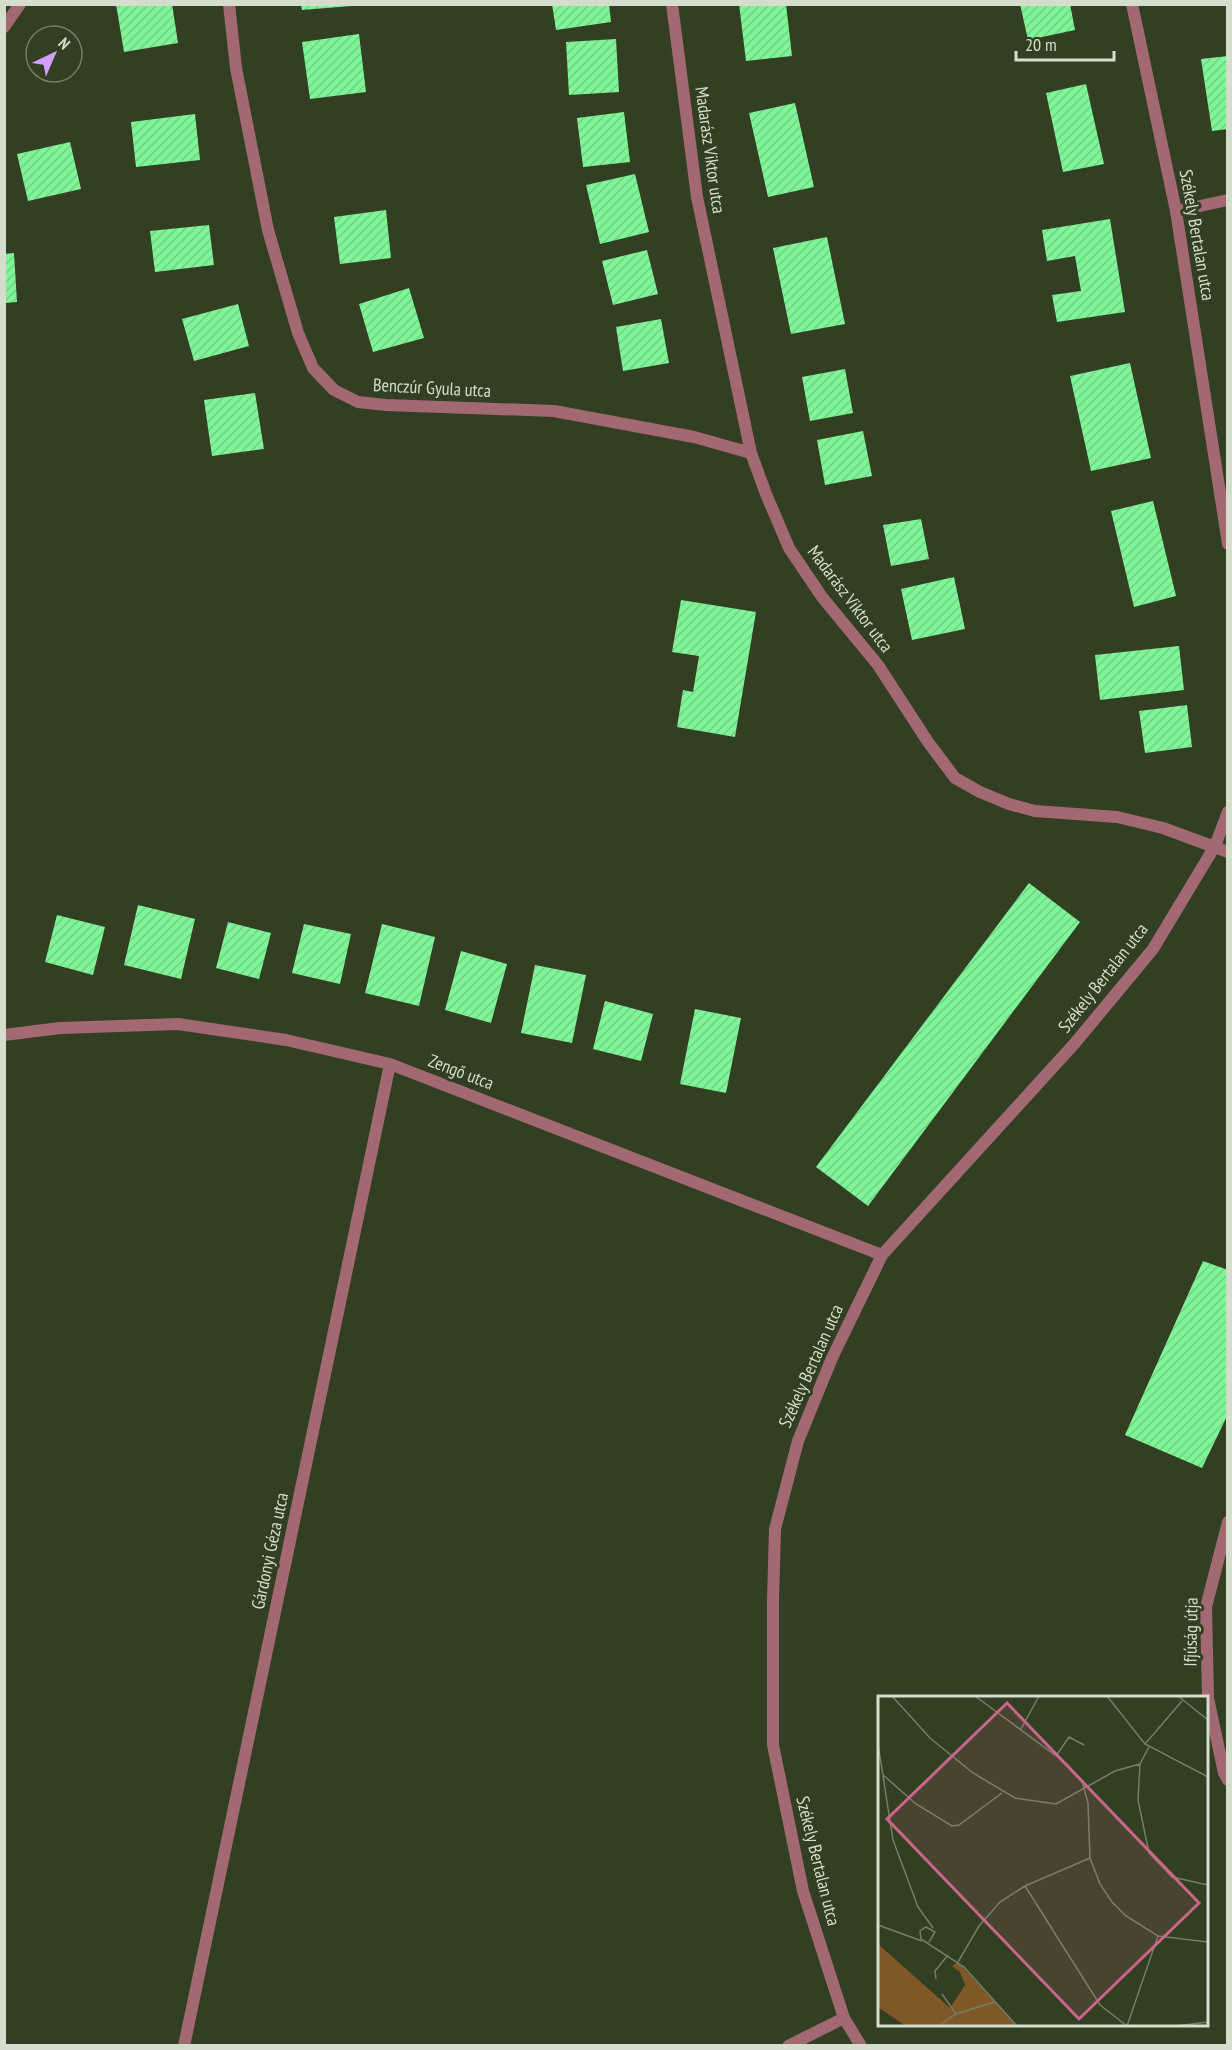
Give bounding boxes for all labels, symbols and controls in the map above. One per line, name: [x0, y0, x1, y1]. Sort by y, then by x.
north arrow: [24, 24, 84, 84]
scale bar: [1016, 24, 1114, 62]
text: N: [54, 33, 74, 53]
text: 20 m: [1025, 33, 1057, 56]
street label: Madarász Viktor utca: [690, 85, 731, 215]
street label: Székely Bertalan utca: [1175, 168, 1220, 302]
street label: Benczúr Gyula utca: [373, 373, 492, 402]
street label: Madarász Viktor utca: [803, 541, 898, 657]
street label: Székely Bertalan utca: [1053, 918, 1153, 1037]
street label: Zengő utca: [425, 1049, 497, 1094]
street label: Székely Bertalan utca: [773, 1301, 848, 1431]
street label: Gárdonyi Géza utca: [246, 1490, 293, 1611]
street label: Ifjúság útja: [1178, 1597, 1203, 1667]
inset map: [878, 1696, 1208, 2026]
street label: Székely Bertalan utca: [791, 1794, 846, 1928]

